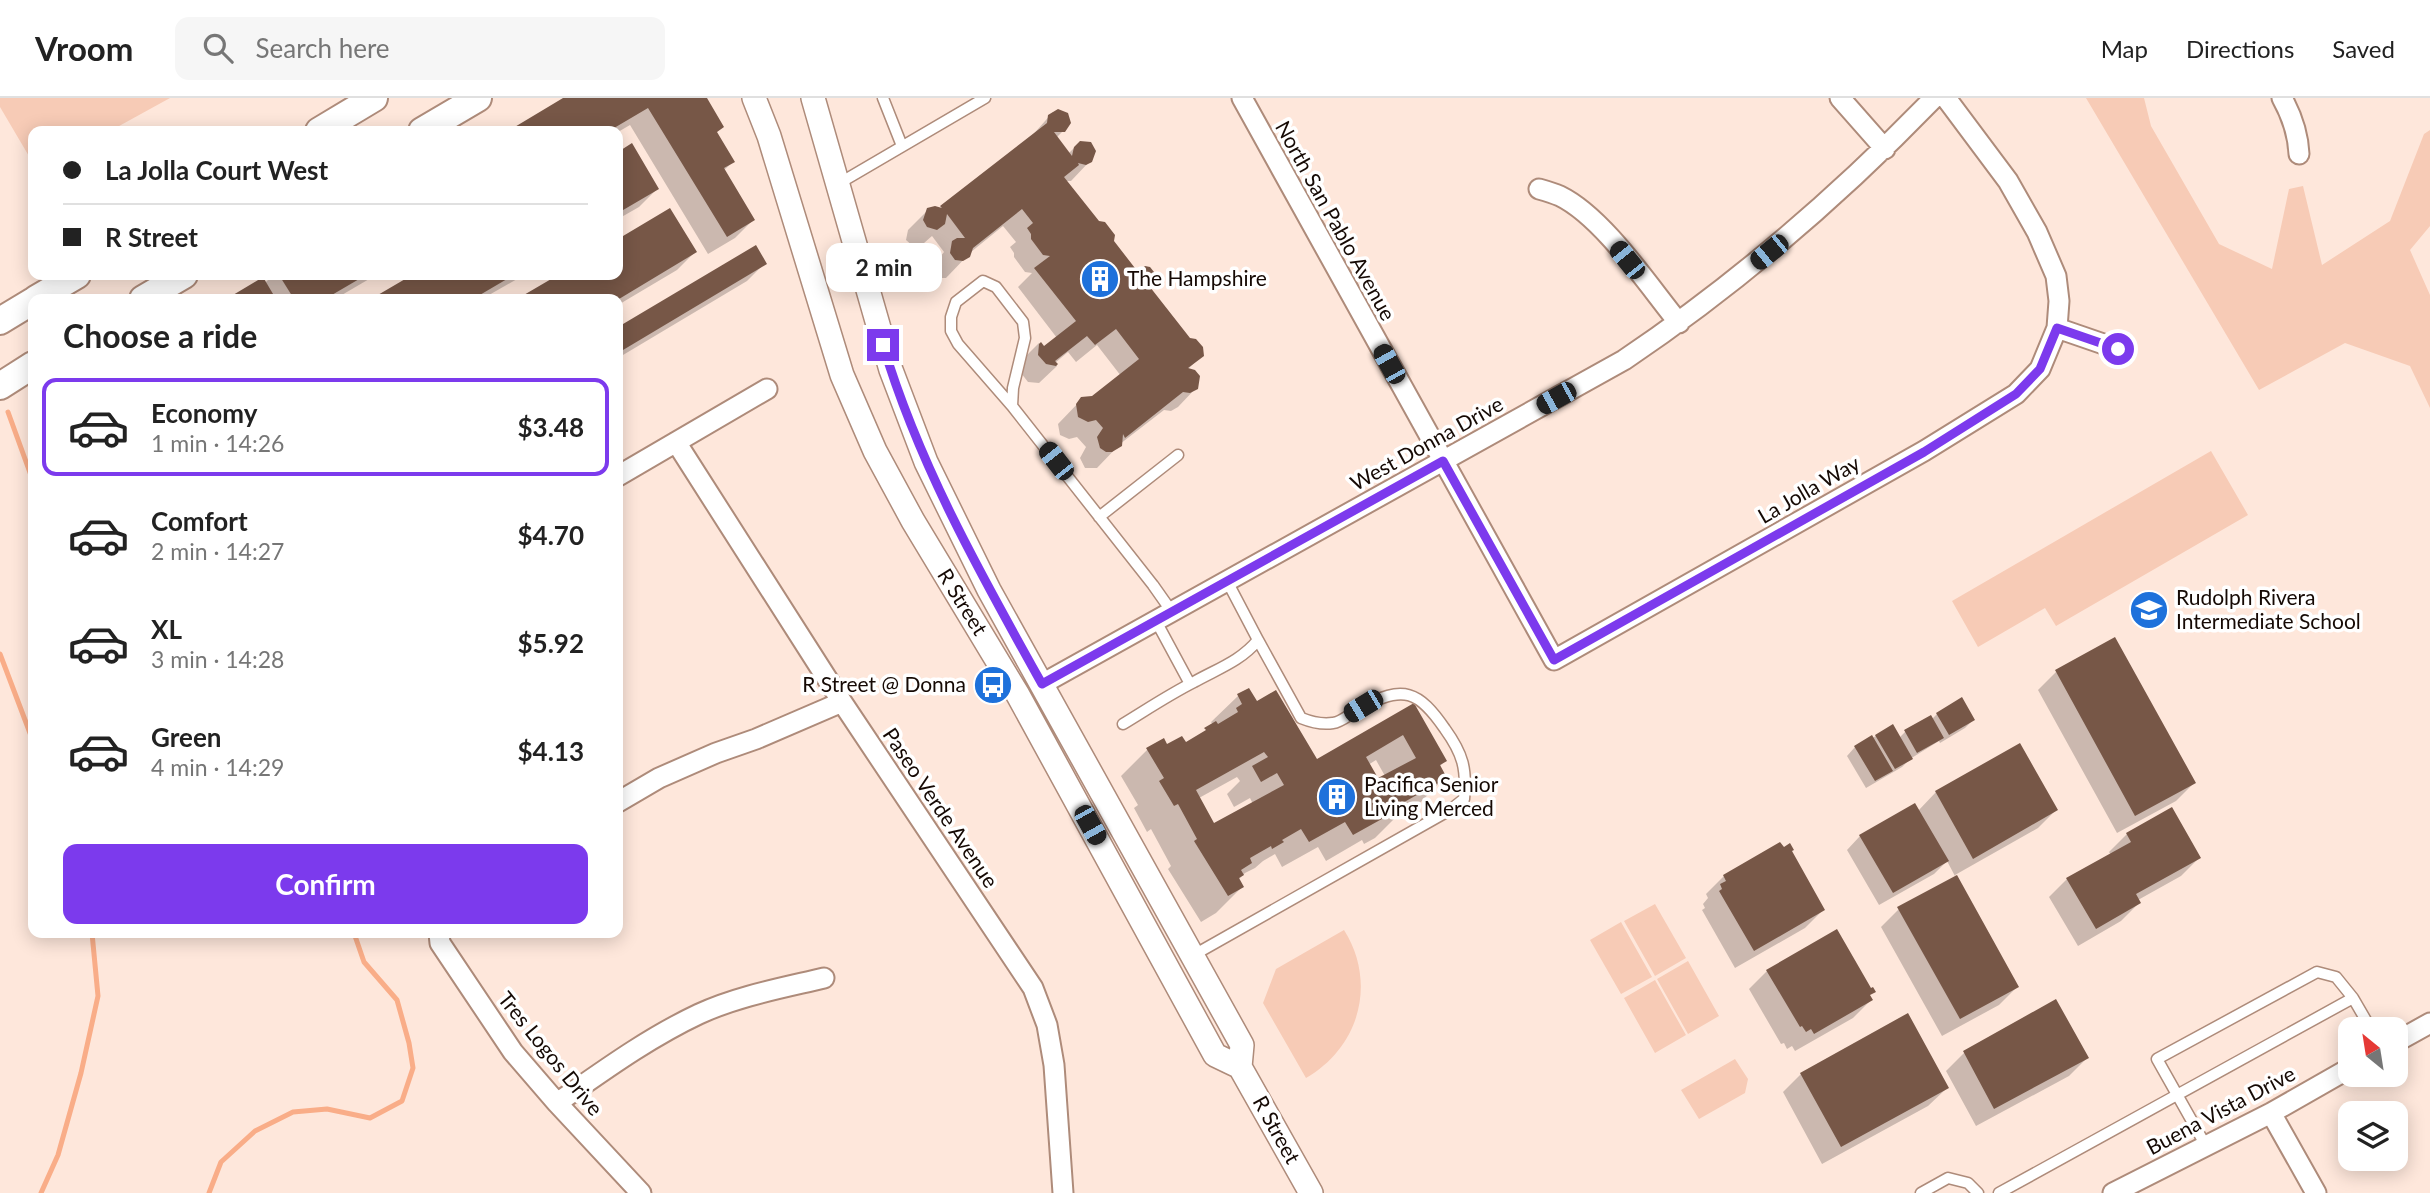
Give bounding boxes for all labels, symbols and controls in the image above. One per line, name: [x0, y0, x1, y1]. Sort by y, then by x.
search box: [175, 17, 665, 80]
text: Vroom: [35, 28, 133, 68]
icon: search: [199, 29, 237, 67]
text: Search here: [255, 32, 390, 64]
text: Map: [2101, 34, 2148, 63]
text: Directions: [2186, 34, 2294, 63]
text: Saved: [2332, 34, 2395, 63]
street label: North San Pablo Avenue: [1271, 116, 1402, 324]
text: La Jolla Court West: [105, 154, 328, 186]
text: R Street: [105, 221, 198, 253]
car: [1747, 231, 1792, 273]
car: [1606, 237, 1649, 283]
callout: 2 min: [825, 244, 941, 292]
text: 2 min: [855, 253, 913, 281]
building icon: The Hampshire: [1079, 258, 1121, 300]
place label: The Hampshire: [1127, 265, 1267, 290]
text: Choose a ride: [63, 316, 257, 355]
route end: [867, 329, 899, 361]
route start: [2102, 333, 2134, 365]
car: [1370, 341, 1409, 387]
car: [1533, 379, 1580, 417]
street label: West Donna Drive: [1346, 390, 1507, 495]
icon: car: [67, 396, 130, 459]
text: Economy: [151, 397, 257, 429]
text: $3.48: [518, 411, 584, 443]
text: 1 min · 14:26: [151, 429, 284, 457]
car: [1035, 438, 1078, 484]
street label: La Jolla Way: [1753, 449, 1864, 528]
icon: car: [67, 504, 130, 567]
text: Comfort: [151, 505, 248, 537]
text: $4.70: [518, 519, 584, 551]
text: 2 min · 14:27: [151, 537, 284, 565]
street label: R Street: [933, 563, 994, 640]
place label: Rudolph Rivera Intermediate School: [2176, 584, 2361, 633]
school or university icon: Rudolph Rivera Intermediate School: [2128, 589, 2170, 631]
icon: car: [67, 612, 130, 675]
text: XL: [151, 613, 182, 645]
text: $5.92: [518, 627, 584, 659]
text: 3 min · 14:28: [151, 645, 284, 673]
bus stop icon: R Street @ Donna: [972, 664, 1014, 706]
place label: R Street @ Donna: [802, 671, 966, 696]
car: [1340, 686, 1387, 726]
icon: car: [67, 720, 130, 783]
text: Green: [151, 721, 221, 753]
street label: Paseo Verde Avenue: [878, 722, 1004, 892]
text: $4.13: [518, 735, 584, 767]
text: 4 min · 14:29: [151, 753, 284, 781]
place label: Pacifica Senior Living Merced: [1364, 771, 1499, 820]
building icon: Pacifica Senior Living Merced: [1316, 776, 1358, 818]
car: [1071, 802, 1110, 848]
button: Confirm: [63, 844, 588, 924]
street label: Tres Logos Drive: [494, 986, 609, 1120]
north arrow: [2338, 1017, 2408, 1087]
map controls: [2338, 1017, 2408, 1171]
street label: Buena Vista Drive: [2142, 1060, 2299, 1159]
street label: R Street: [1248, 1091, 1306, 1168]
button: layers: [2338, 1101, 2408, 1171]

